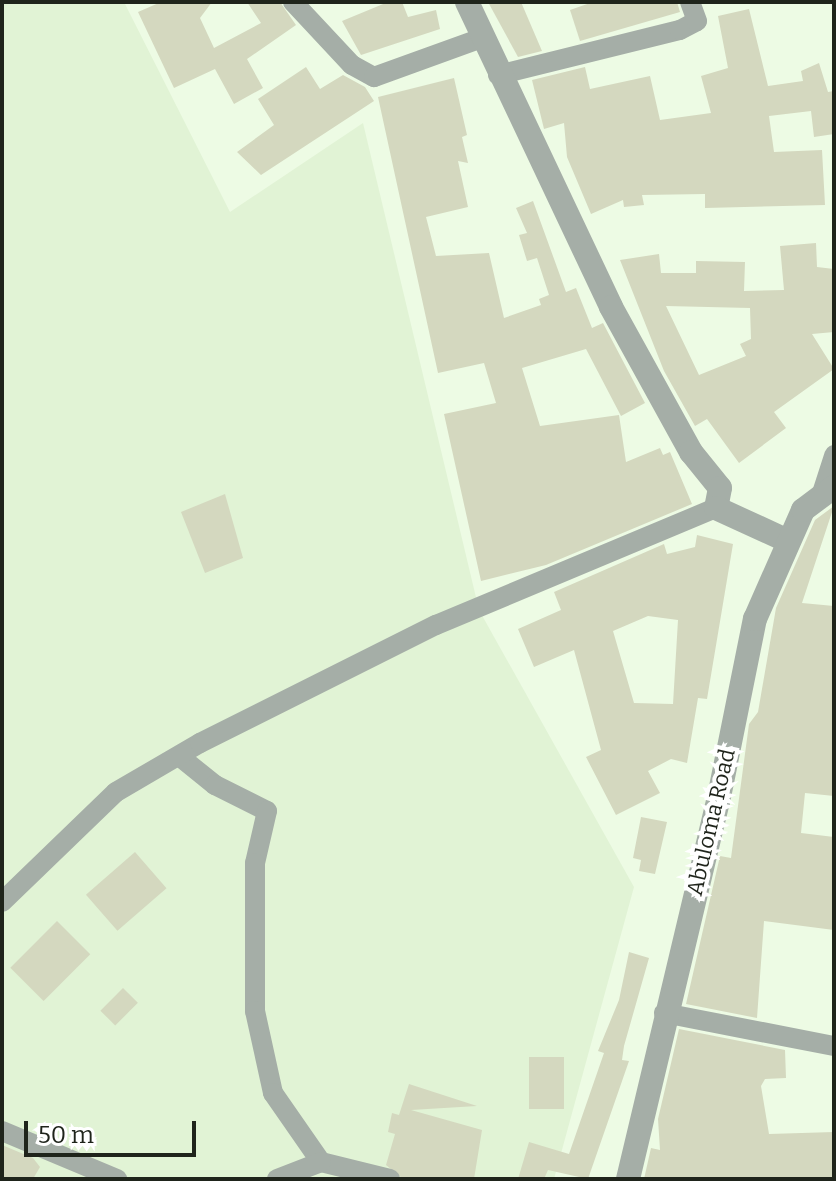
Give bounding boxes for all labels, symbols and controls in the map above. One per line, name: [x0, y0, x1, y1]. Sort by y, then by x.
street label: Abuloma Road: [681, 746, 741, 898]
scale bar: [28, 1105, 200, 1155]
text: 50 m: [38, 1121, 94, 1149]

